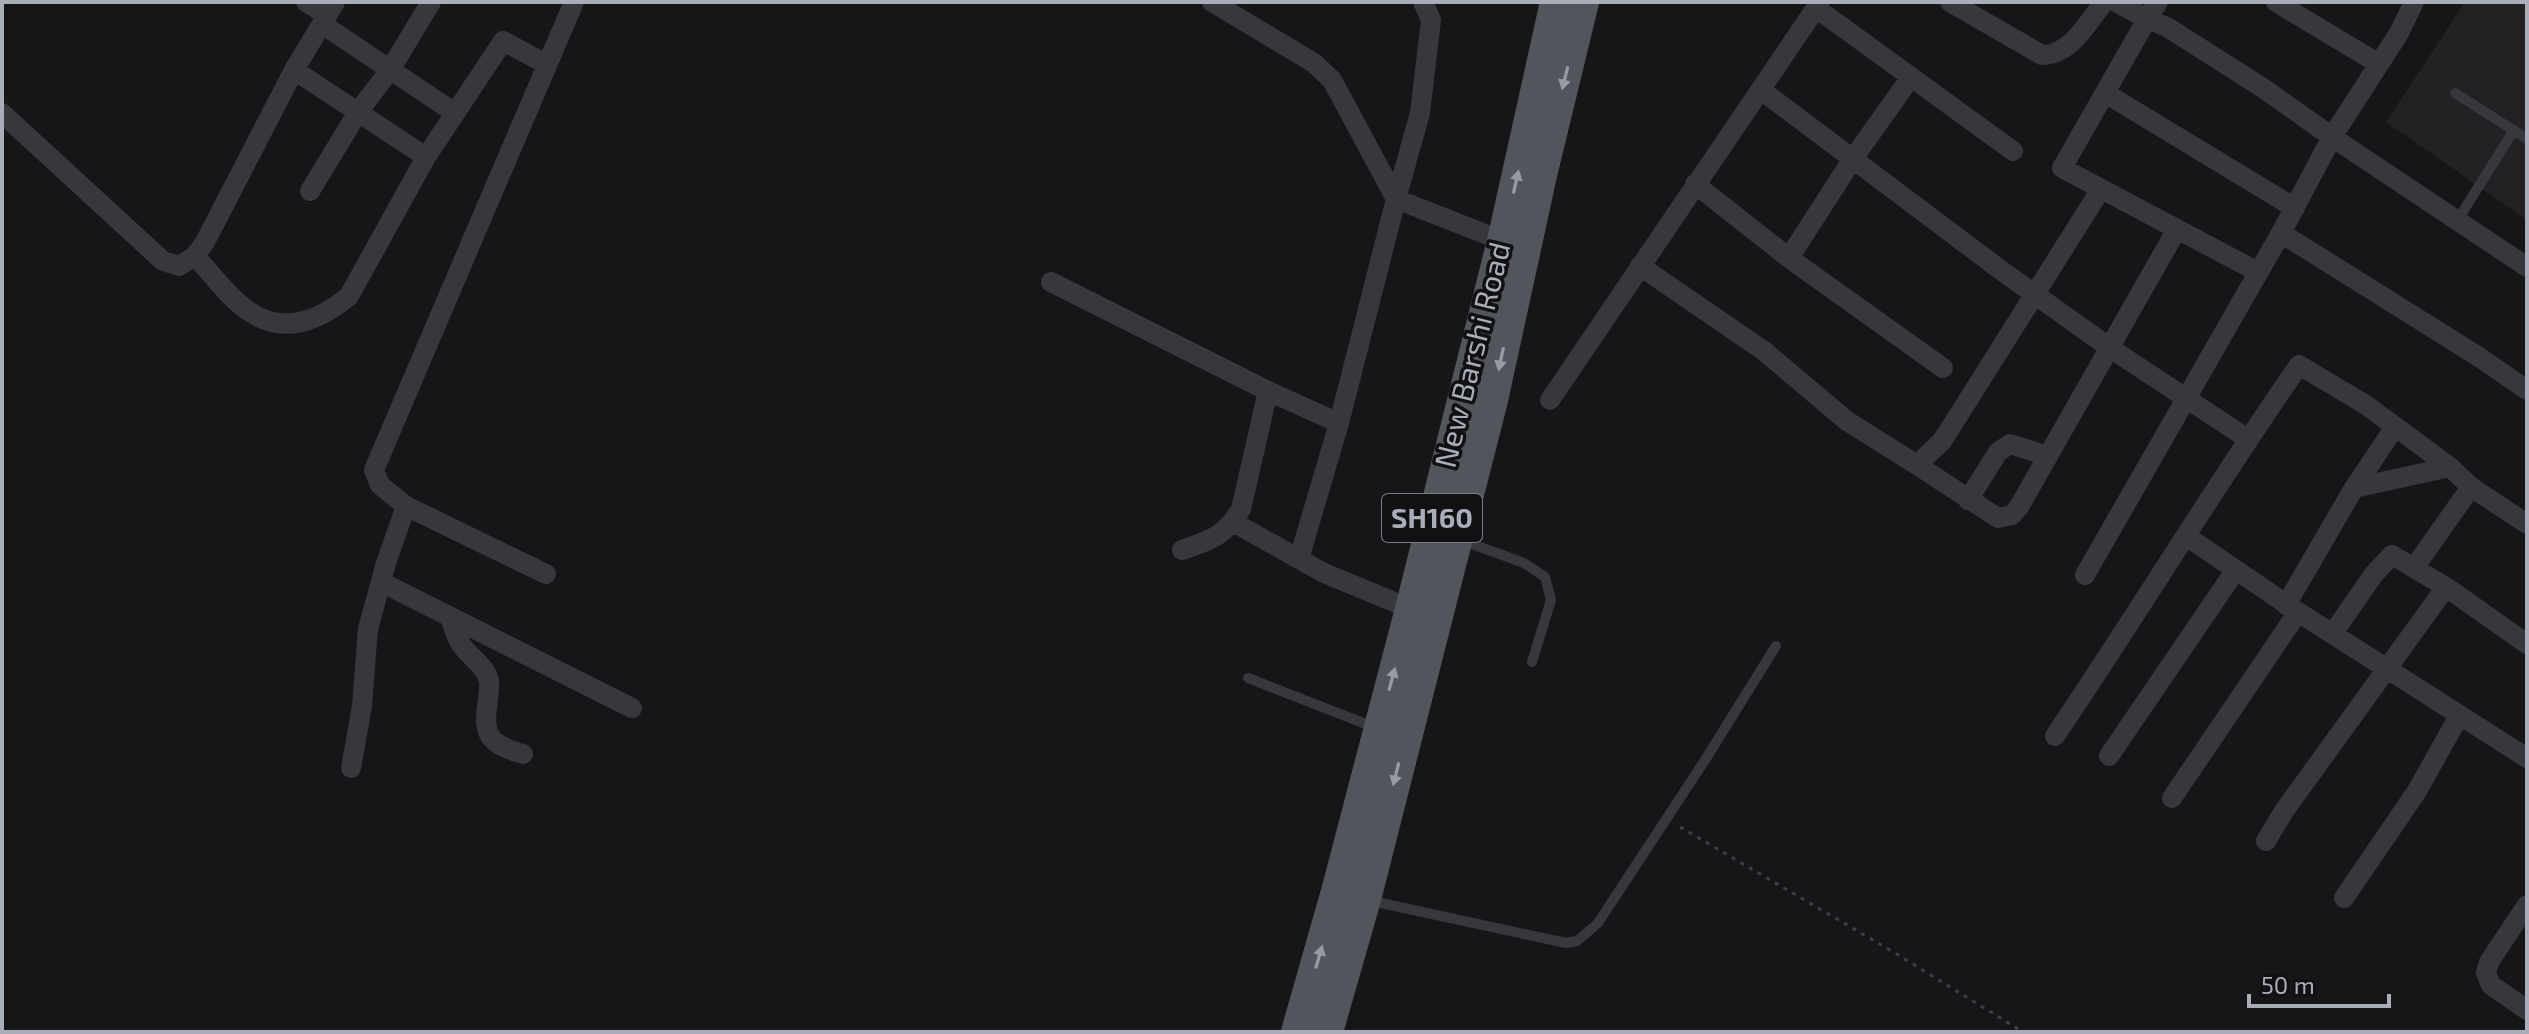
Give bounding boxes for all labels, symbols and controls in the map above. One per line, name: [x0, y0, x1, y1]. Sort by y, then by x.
one-way arrow: [1558, 65, 1570, 90]
one-way arrow: [1510, 169, 1523, 194]
street label: New Barshi Road: [1426, 238, 1516, 471]
one-way arrow: [1494, 346, 1507, 371]
road number: SH160: [1382, 494, 1482, 542]
one-way arrow: [1386, 666, 1398, 691]
one-way arrow: [1390, 761, 1402, 786]
one-way arrow: [1313, 945, 1325, 970]
scale bar: [2249, 958, 2389, 1008]
text: 50 m: [2261, 970, 2315, 999]

